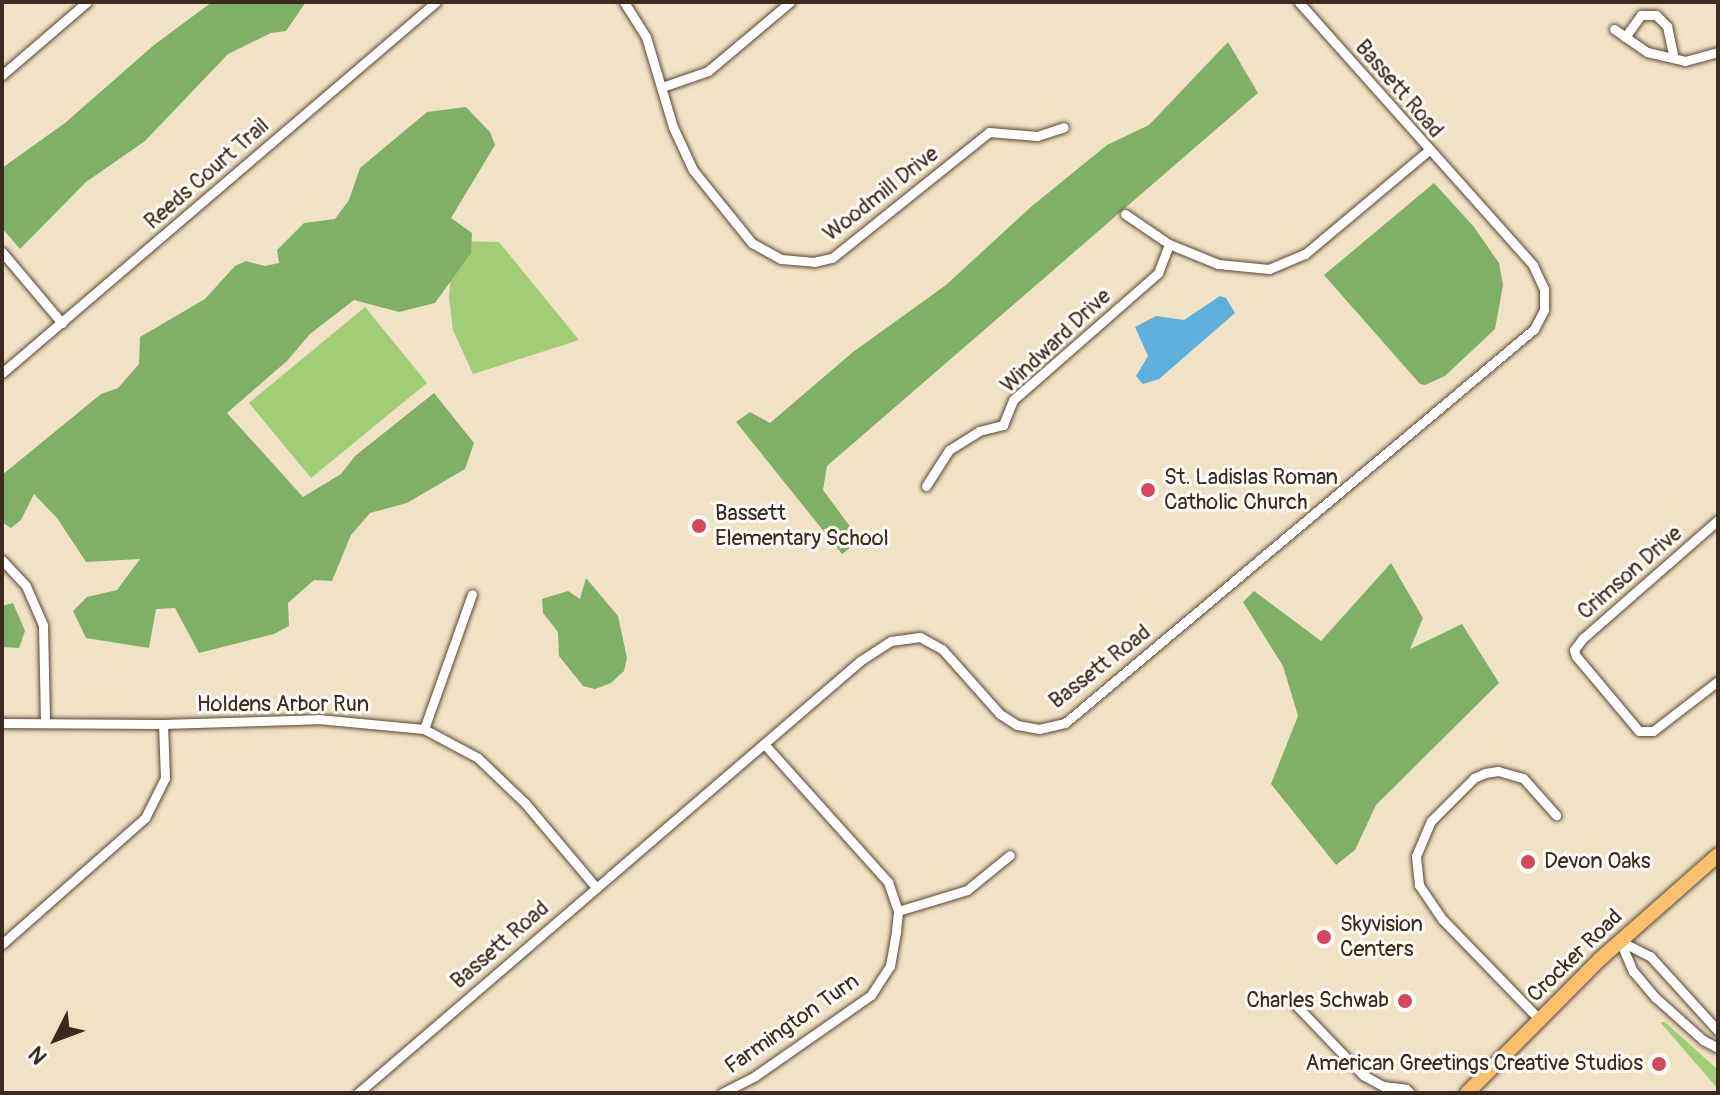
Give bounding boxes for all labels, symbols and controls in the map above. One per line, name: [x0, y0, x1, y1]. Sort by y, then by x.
street label: Bassett Road: [1349, 35, 1449, 143]
street label: Reeds Court Trail: [139, 113, 275, 235]
street label: Woodmill Drive: [818, 141, 944, 247]
street label: Windward Drive: [996, 283, 1116, 399]
place label: St. Ladislas Roman Catholic Church: [1164, 464, 1338, 516]
marker: St. Ladislas Roman Catholic Church: [1139, 481, 1157, 499]
place label: Bassett Elementary School: [715, 500, 889, 552]
marker: Bassett Elementary School: [690, 517, 708, 535]
street label: Crimson Drive: [1572, 521, 1688, 625]
street label: Bassett Road: [1044, 619, 1156, 715]
street label: Holdens Arbor Run: [197, 692, 369, 718]
place label: Devon Oaks: [1544, 849, 1651, 875]
marker: Devon Oaks: [1519, 853, 1537, 871]
street label: Bassett Road: [446, 895, 554, 995]
street label: Crocker Road: [1522, 904, 1628, 1008]
place label: Skyvision Centers: [1340, 911, 1423, 962]
marker: Skyvision Centers: [1315, 928, 1333, 946]
street label: Farmington Turn: [720, 968, 864, 1080]
place label: Charles Schwab: [1246, 988, 1389, 1014]
marker: Charles Schwab: [1396, 992, 1414, 1010]
north arrow: [16, 999, 96, 1079]
text: N: [23, 1040, 54, 1070]
place label: American Greetings Creative Studios: [1305, 1051, 1643, 1077]
marker: American Greetings Creative Studios: [1650, 1055, 1668, 1073]

